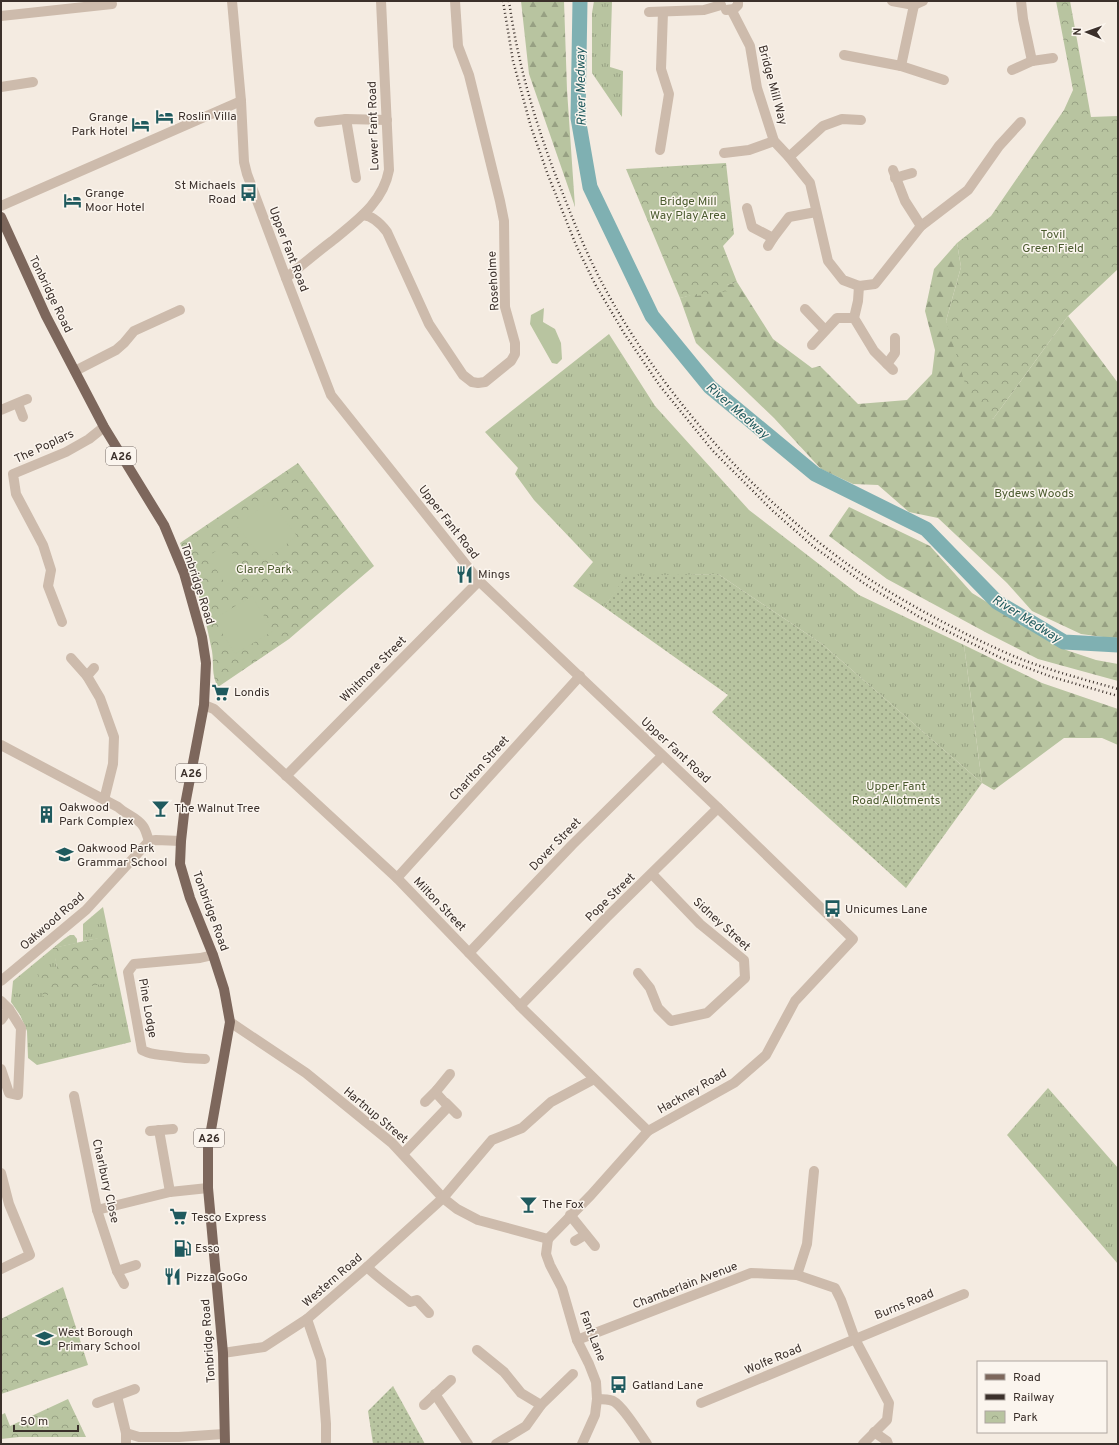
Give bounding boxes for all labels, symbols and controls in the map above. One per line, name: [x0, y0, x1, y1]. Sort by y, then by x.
north arrow: [1067, 12, 1107, 52]
text: N: [1071, 27, 1085, 36]
street label: Bridge Mill Way: [754, 43, 790, 127]
water label: River Medway: [573, 46, 591, 126]
street label: Lower Fant Road: [364, 81, 384, 171]
hotel icon: Roslin Villa: [155, 106, 175, 126]
place label: Roslin Villa: [178, 109, 237, 125]
place label: Grange Park Hotel: [71, 110, 128, 140]
hotel icon: Grange Park Hotel: [131, 114, 151, 134]
place label: St Michaels Road: [174, 178, 236, 208]
bus stop icon: St Michaels Road: [239, 182, 259, 202]
place label: Grange Moor Hotel: [85, 186, 145, 216]
hotel icon: Grange Moor Hotel: [62, 190, 82, 210]
park label: Bridge Mill Way Play Area: [650, 194, 726, 224]
street label: Upper Fant Road: [264, 204, 312, 294]
park label: Tovil Green Field: [1022, 227, 1084, 257]
street label: Roseholme: [484, 251, 504, 311]
street label: Tonbridge Road: [24, 253, 76, 336]
water label: River Medway: [702, 380, 772, 444]
street label: The Poplars: [12, 426, 77, 468]
road number: A26: [106, 447, 136, 465]
street label: Upper Fant Road: [414, 482, 482, 563]
park label: Bydews Woods: [994, 486, 1074, 502]
street label: Tonbridge Road: [176, 542, 218, 627]
park label: Clare Park: [236, 562, 292, 578]
restaurant icon: Mings: [455, 564, 475, 584]
place label: Mings: [478, 567, 510, 583]
water label: River Medway: [989, 592, 1065, 648]
street label: Whitmore Street: [337, 633, 410, 706]
supermarket icon: Londis: [211, 682, 231, 702]
place label: Londis: [234, 685, 270, 701]
street label: Upper Fant Road: [637, 714, 714, 787]
street label: Charlton Street: [446, 733, 513, 805]
road number: A26: [176, 764, 206, 782]
park label: Upper Fant Road Allotments: [852, 779, 940, 809]
bar icon: The Walnut Tree: [151, 798, 171, 818]
place label: Oakwood Park Complex: [59, 800, 134, 830]
place label: The Walnut Tree: [174, 801, 260, 817]
building icon: Oakwood Park Complex: [36, 804, 56, 824]
street label: Dover Street: [526, 815, 585, 875]
place label: Oakwood Park Grammar School: [77, 841, 167, 871]
school or university icon: Oakwood Park Grammar School: [54, 845, 74, 865]
street label: Tonbridge Road: [188, 869, 232, 954]
street label: Pope Street: [582, 870, 639, 926]
street label: Milton Street: [409, 874, 469, 935]
street label: Oakwood Road: [17, 889, 88, 954]
street label: Sidney Street: [689, 895, 754, 955]
bus stop icon: Unicumes Lane: [822, 899, 842, 919]
place label: Unicumes Lane: [845, 902, 928, 918]
street label: Pine Lodge: [134, 977, 160, 1039]
street label: Hackney Road: [655, 1066, 730, 1118]
street label: Hartnup Street: [340, 1084, 411, 1147]
road number: A26: [194, 1129, 224, 1147]
street label: Charlbury Close: [88, 1138, 122, 1225]
bar icon: The Fox: [519, 1194, 539, 1214]
place label: The Fox: [542, 1197, 584, 1213]
supermarket icon: Tesco Express: [168, 1207, 188, 1227]
place label: Tesco Express: [191, 1210, 267, 1226]
fuel station icon: Esso: [172, 1238, 192, 1258]
place label: Esso: [195, 1241, 220, 1257]
street label: Western Road: [299, 1250, 366, 1311]
street label: Chamberlain Avenue: [631, 1259, 740, 1313]
restaurant icon: Pizza GoGo: [163, 1267, 183, 1287]
place label: Pizza GoGo: [186, 1270, 248, 1286]
street label: Burns Road: [872, 1286, 936, 1324]
street label: Tonbridge Road: [198, 1298, 220, 1383]
street label: Fant Lane: [575, 1309, 609, 1364]
place label: West Borough Primary School: [58, 1325, 141, 1355]
school or university icon: West Borough Primary School: [35, 1329, 55, 1349]
street label: Wolfe Road: [742, 1341, 804, 1379]
legend: [977, 1361, 1107, 1433]
text: Road: [1013, 1370, 1041, 1386]
bus stop icon: Gatland Lane: [609, 1375, 629, 1395]
place label: Gatland Lane: [632, 1378, 703, 1394]
text: Railway: [1013, 1390, 1054, 1406]
scale bar: [14, 1407, 78, 1433]
text: Park: [1013, 1410, 1038, 1426]
text: 50 m: [20, 1414, 48, 1430]

